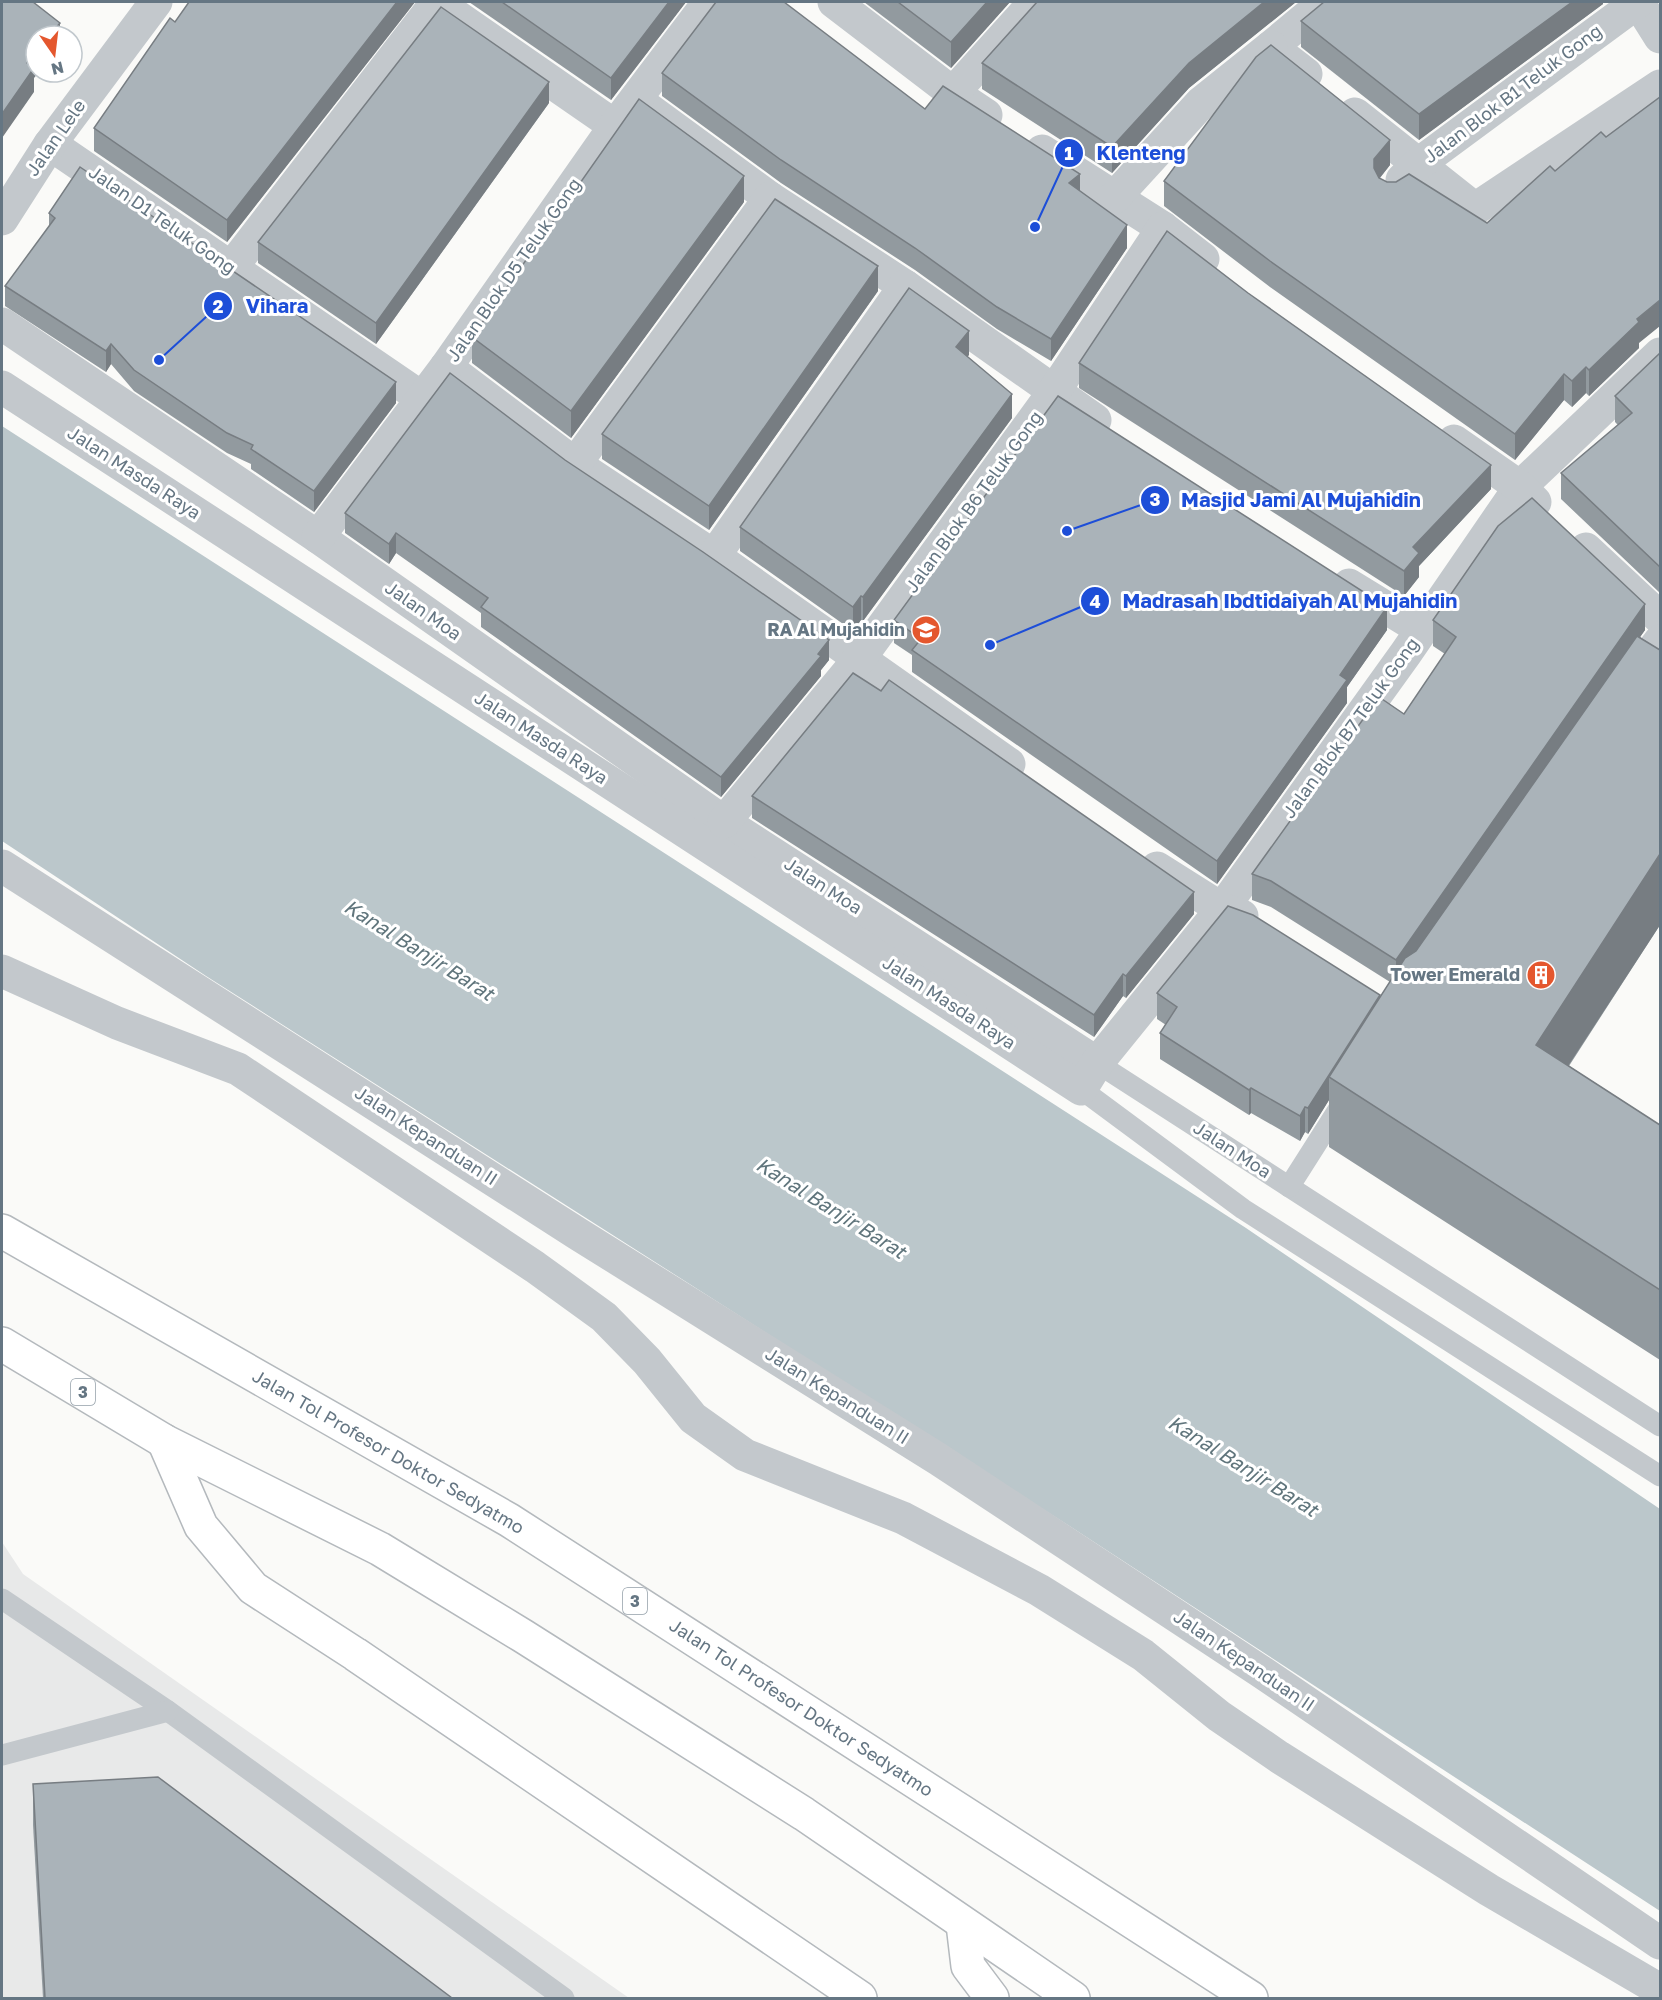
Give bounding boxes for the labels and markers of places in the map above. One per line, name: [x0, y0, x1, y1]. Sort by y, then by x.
callout: Klenteng: [1054, 134, 1198, 172]
callout: Vihara: [203, 287, 320, 325]
callout: Masjid Jami Al Mujahidin: [1140, 481, 1433, 519]
callout: Madrasah Ibdtidaiyah Al Mujahidin: [1080, 582, 1469, 620]
school or university icon: RA Al Mujahidin: [910, 614, 942, 646]
place label: RA Al Mujahidin: [767, 618, 905, 640]
building icon: Tower Emerald: [1525, 959, 1557, 991]
place label: Tower Emerald: [1390, 963, 1520, 985]

